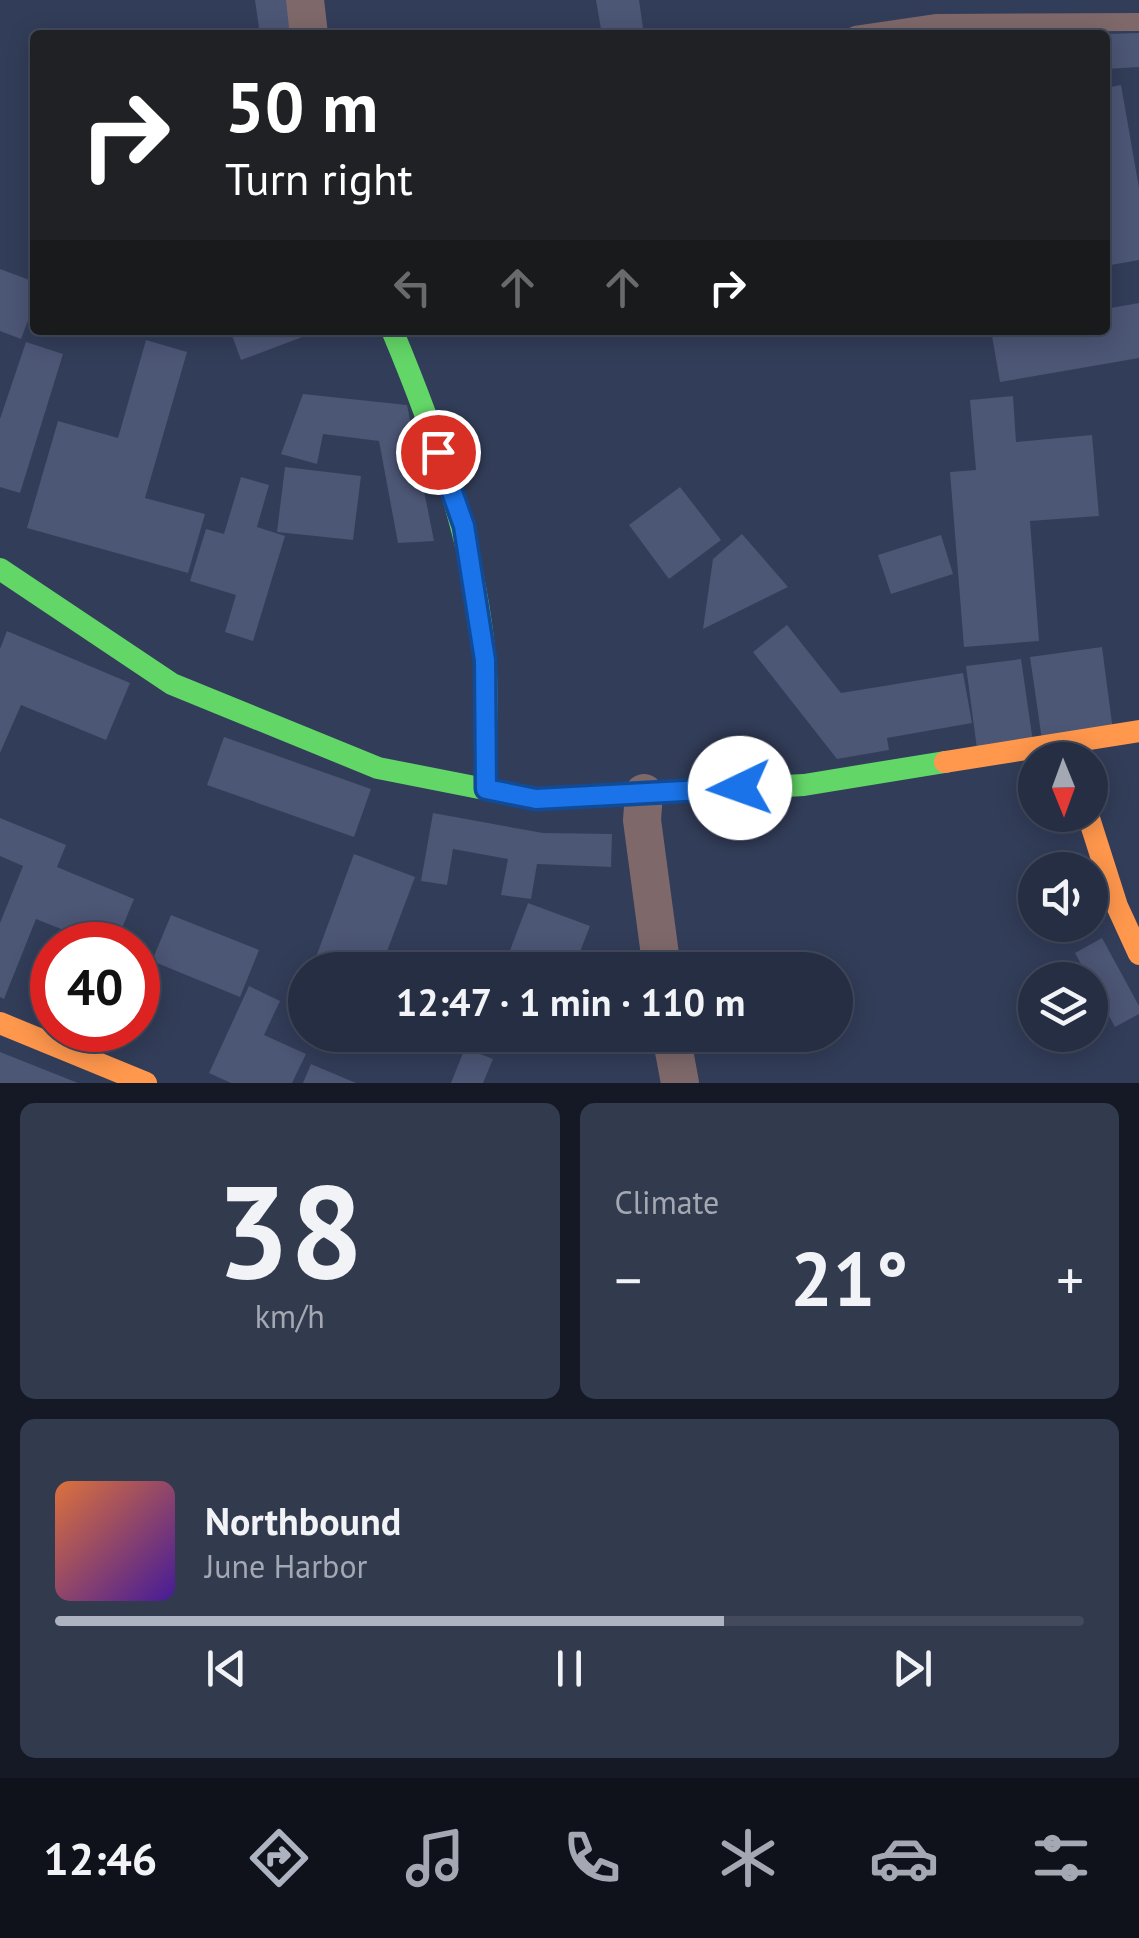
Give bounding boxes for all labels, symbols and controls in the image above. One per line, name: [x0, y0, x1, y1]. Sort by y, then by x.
text: 50 m: [225, 61, 378, 151]
icon: right: [60, 70, 190, 200]
text: Turn right: [225, 149, 413, 207]
icon: left: [385, 260, 440, 315]
icon: ahead: [490, 260, 545, 315]
icon: ahead: [595, 260, 650, 315]
icon: right: [700, 260, 755, 315]
pin: [396, 410, 481, 495]
icon: arrive: [411, 425, 466, 480]
position arrow: [688, 736, 792, 840]
north arrow: [1018, 742, 1108, 832]
map controls: [1018, 742, 1108, 1052]
button: sound: [1018, 852, 1108, 942]
speed limit sign: 40: [30, 922, 160, 1052]
button: layers: [1018, 962, 1108, 1052]
text: 12:47 · 1 min · 110 m: [396, 977, 745, 1026]
text: 38: [216, 1146, 363, 1314]
text: Climate: [615, 1181, 719, 1223]
text: 21°: [790, 1230, 908, 1327]
text: −: [615, 1244, 642, 1315]
text: +: [1056, 1244, 1084, 1315]
text: km/h: [255, 1295, 325, 1337]
text: Northbound: [205, 1496, 401, 1545]
text: June Harbor: [205, 1545, 367, 1587]
icon: previous: [199, 1641, 254, 1696]
icon: pause: [542, 1641, 597, 1696]
icon: next: [885, 1641, 940, 1696]
icon: directions: [244, 1823, 314, 1893]
icon: music: [400, 1823, 470, 1893]
icon: phone: [557, 1823, 627, 1893]
icon: climate: [713, 1823, 783, 1893]
icon: car: [869, 1823, 939, 1893]
icon: filters: [1026, 1823, 1096, 1893]
text: 12:46: [43, 1829, 157, 1887]

